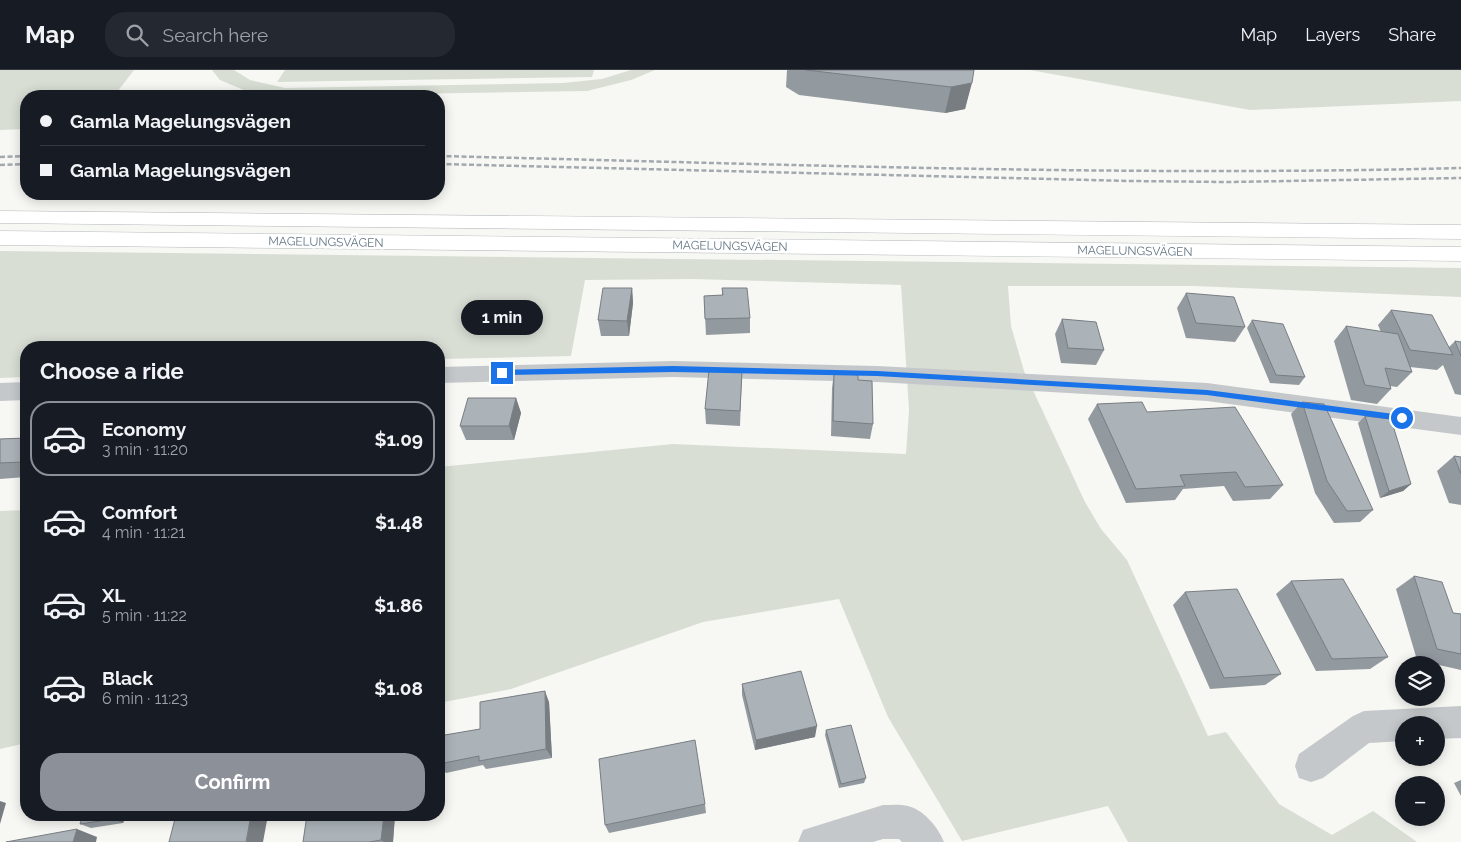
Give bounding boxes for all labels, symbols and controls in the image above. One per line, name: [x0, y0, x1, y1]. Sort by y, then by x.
search box: [105, 12, 455, 57]
text: Map: [25, 20, 75, 49]
icon: search: [123, 21, 151, 49]
text: Search here: [163, 24, 268, 46]
text: Map: [1241, 24, 1277, 45]
text: Layers: [1305, 24, 1360, 45]
text: Share: [1388, 24, 1436, 45]
text: Gamla Magelungsvägen: [70, 110, 291, 132]
text: Gamla Magelungsvägen: [70, 159, 291, 181]
street label: MAGELUNGSVÄGEN: [268, 234, 384, 250]
street label: MAGELUNGSVÄGEN: [672, 238, 788, 254]
street label: MAGELUNGSVÄGEN: [1077, 243, 1193, 259]
callout: 1 min: [461, 300, 543, 336]
text: 1 min: [482, 308, 522, 327]
text: Choose a ride: [40, 358, 184, 384]
route end: [491, 362, 513, 384]
route start: [1391, 407, 1413, 429]
icon: car: [42, 416, 87, 461]
text: Economy: [102, 418, 186, 440]
text: $1.09: [374, 428, 423, 450]
text: 3 min · 11:20: [102, 440, 188, 459]
icon: car: [42, 499, 87, 544]
text: Comfort: [102, 501, 177, 523]
text: $1.48: [375, 511, 423, 533]
text: 4 min · 11:21: [102, 523, 185, 542]
icon: car: [42, 582, 87, 627]
text: XL: [102, 584, 125, 606]
text: $1.86: [374, 594, 423, 616]
text: 5 min · 11:22: [102, 606, 187, 625]
map controls: [1395, 656, 1445, 826]
button: layers: [1395, 656, 1445, 706]
icon: car: [42, 665, 87, 710]
text: Black: [102, 667, 153, 689]
text: $1.08: [374, 677, 423, 699]
text: 6 min · 11:23: [102, 689, 188, 708]
button: +: [1395, 716, 1445, 766]
button: Confirm: [40, 753, 425, 811]
button: −: [1395, 776, 1445, 826]

